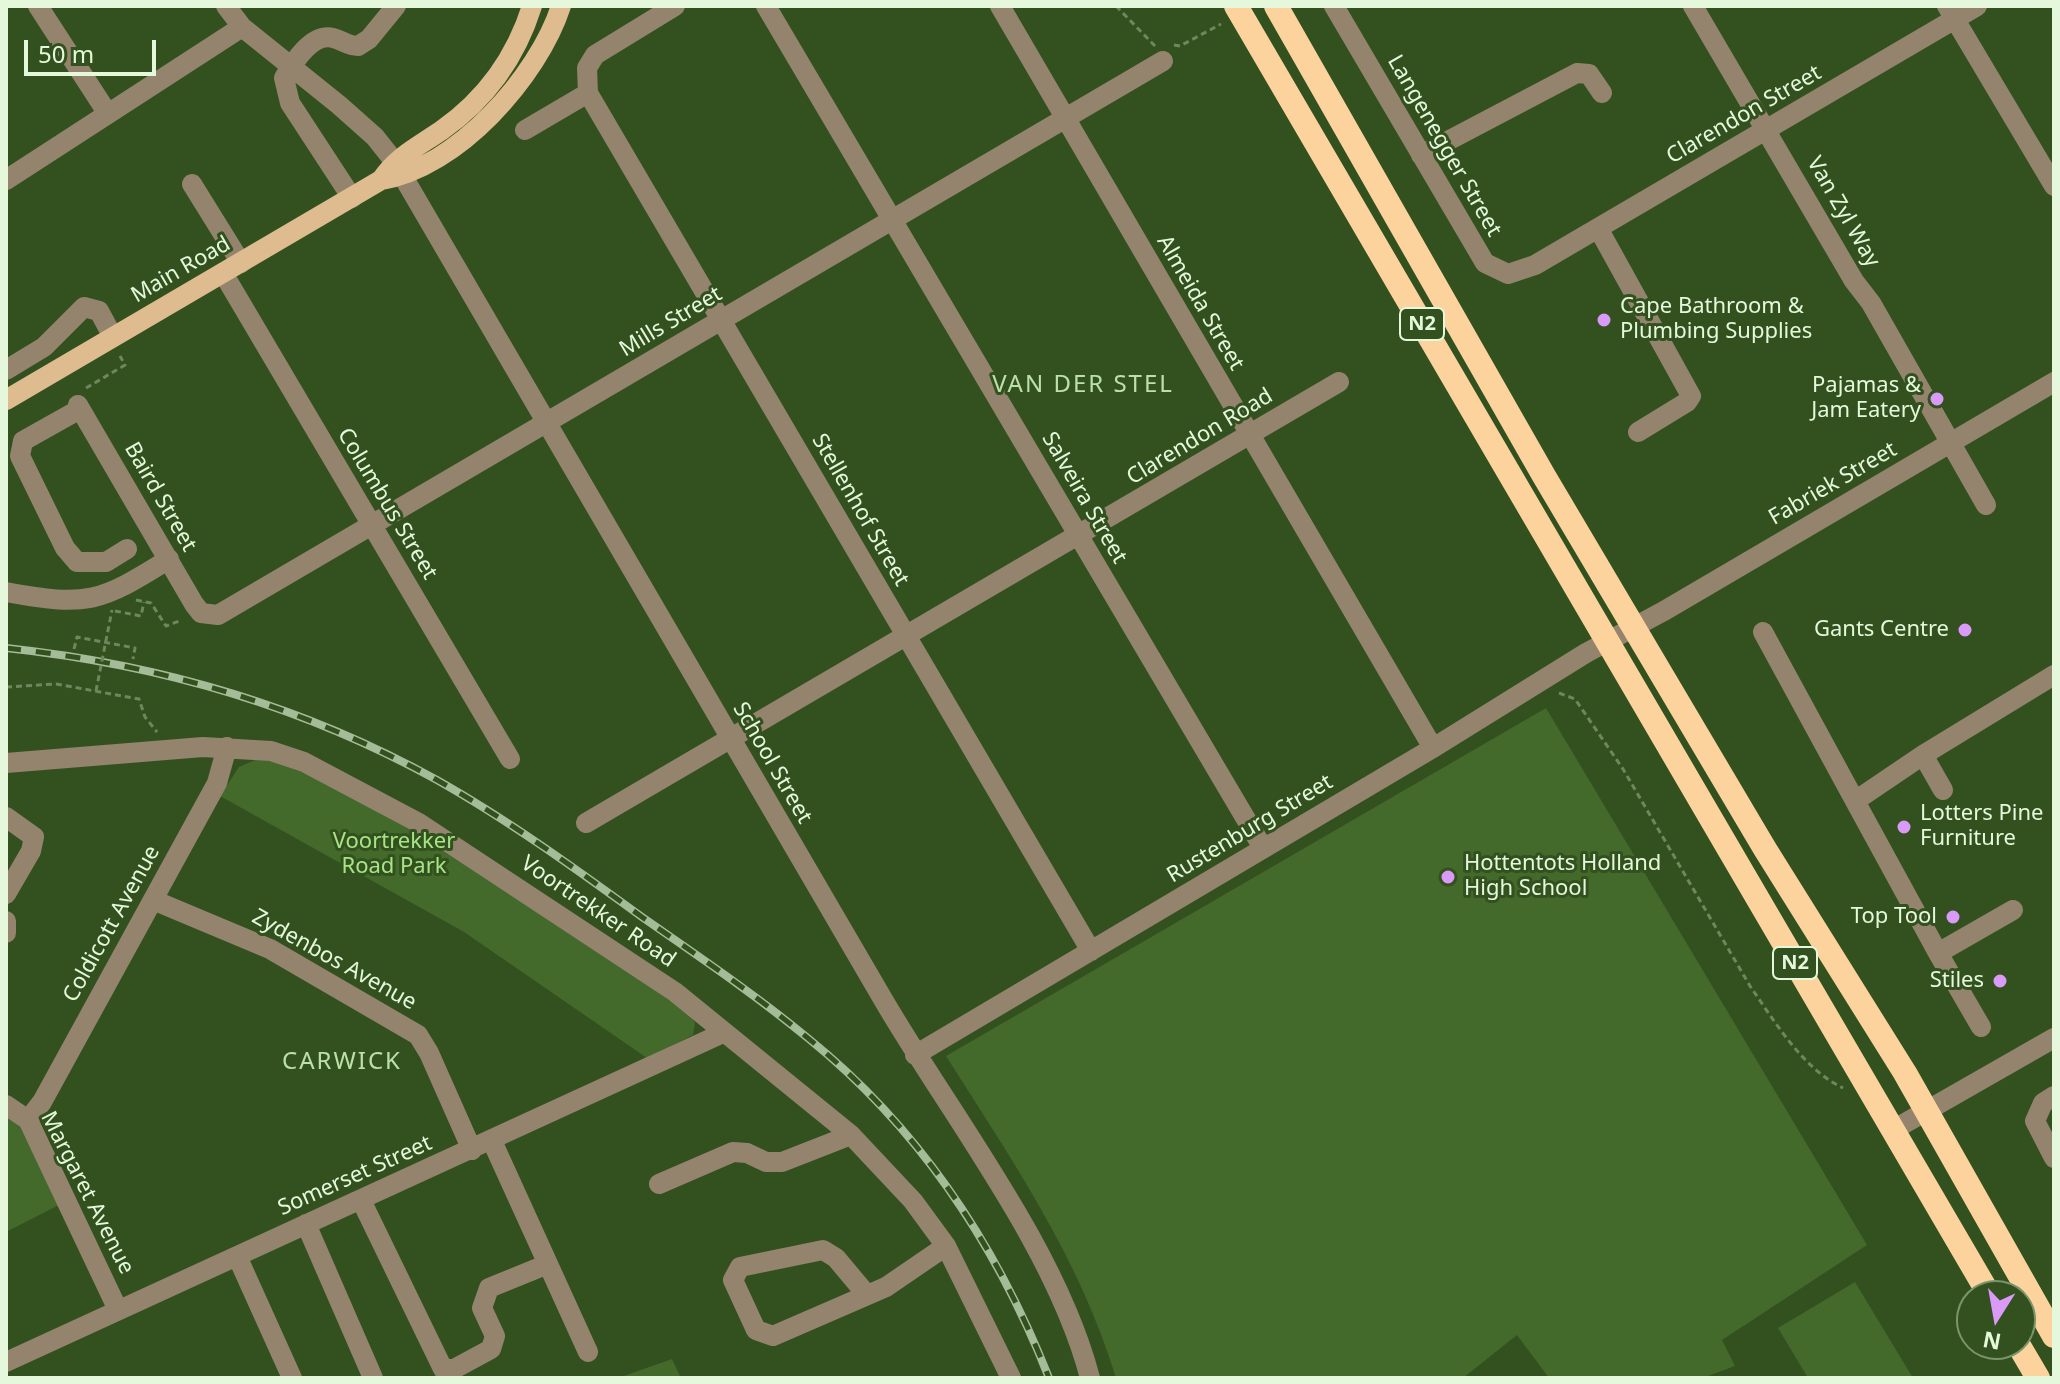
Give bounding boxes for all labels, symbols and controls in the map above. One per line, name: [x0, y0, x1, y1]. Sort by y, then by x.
scale bar: [28, 24, 160, 74]
text: 50 m: [38, 37, 94, 70]
street label: Langenegger Street: [1381, 51, 1507, 241]
street label: Clarendon Street: [1662, 60, 1826, 170]
street label: Van Zyl Way: [1801, 152, 1885, 272]
street label: Main Road: [127, 231, 235, 309]
street label: Almeida Street: [1151, 231, 1249, 375]
street label: Mills Street: [615, 281, 727, 363]
place label: Cape Bathroom & Plumbing Supplies: [1620, 294, 1812, 346]
road number: N2: [1400, 308, 1444, 340]
marker: Cape Bathroom & Plumbing Supplies: [1595, 311, 1613, 329]
district label: VAN DER STEL: [992, 371, 1174, 399]
place label: Pajamas & Jam Eatery: [1811, 373, 1921, 424]
street label: Clarendon Road: [1122, 383, 1278, 491]
marker: Pajamas & Jam Eatery: [1928, 390, 1946, 408]
street label: Columbus Street: [331, 424, 443, 584]
street label: Salveira Street: [1036, 428, 1132, 568]
street label: Stellenhof Street: [806, 429, 914, 591]
street label: Fabriek Street: [1764, 437, 1902, 531]
street label: Baird Street: [118, 438, 202, 556]
place label: Gants Centre: [1814, 617, 1949, 643]
marker: Gants Centre: [1956, 621, 1974, 639]
street label: School Street: [727, 698, 817, 828]
street label: Rustenburg Street: [1162, 769, 1338, 889]
place label: Lotters Pine Furniture: [1920, 801, 2043, 852]
marker: Lotters Pine Furniture: [1895, 818, 1913, 836]
park label: Voortrekker Road Park: [333, 829, 455, 880]
street label: Coldicott Avenue: [58, 841, 166, 1007]
street label: Voortrekker Road: [516, 850, 680, 974]
place label: Hottentots Holland High School: [1464, 851, 1661, 902]
marker: Hottentots Holland High School: [1439, 868, 1457, 886]
street label: Zydenbos Avenue: [247, 904, 421, 1016]
place label: Top Tool: [1851, 904, 1937, 930]
marker: Top Tool: [1944, 908, 1962, 926]
road number: N2: [1773, 947, 1817, 979]
place label: Stiles: [1930, 968, 1984, 994]
marker: Stiles: [1991, 972, 2009, 990]
district label: CARWICK: [282, 1048, 402, 1076]
street label: Margaret Avenue: [35, 1107, 139, 1279]
street label: Somerset Street: [274, 1130, 436, 1222]
north arrow: [1956, 1280, 2036, 1360]
text: N: [1980, 1325, 2003, 1358]

